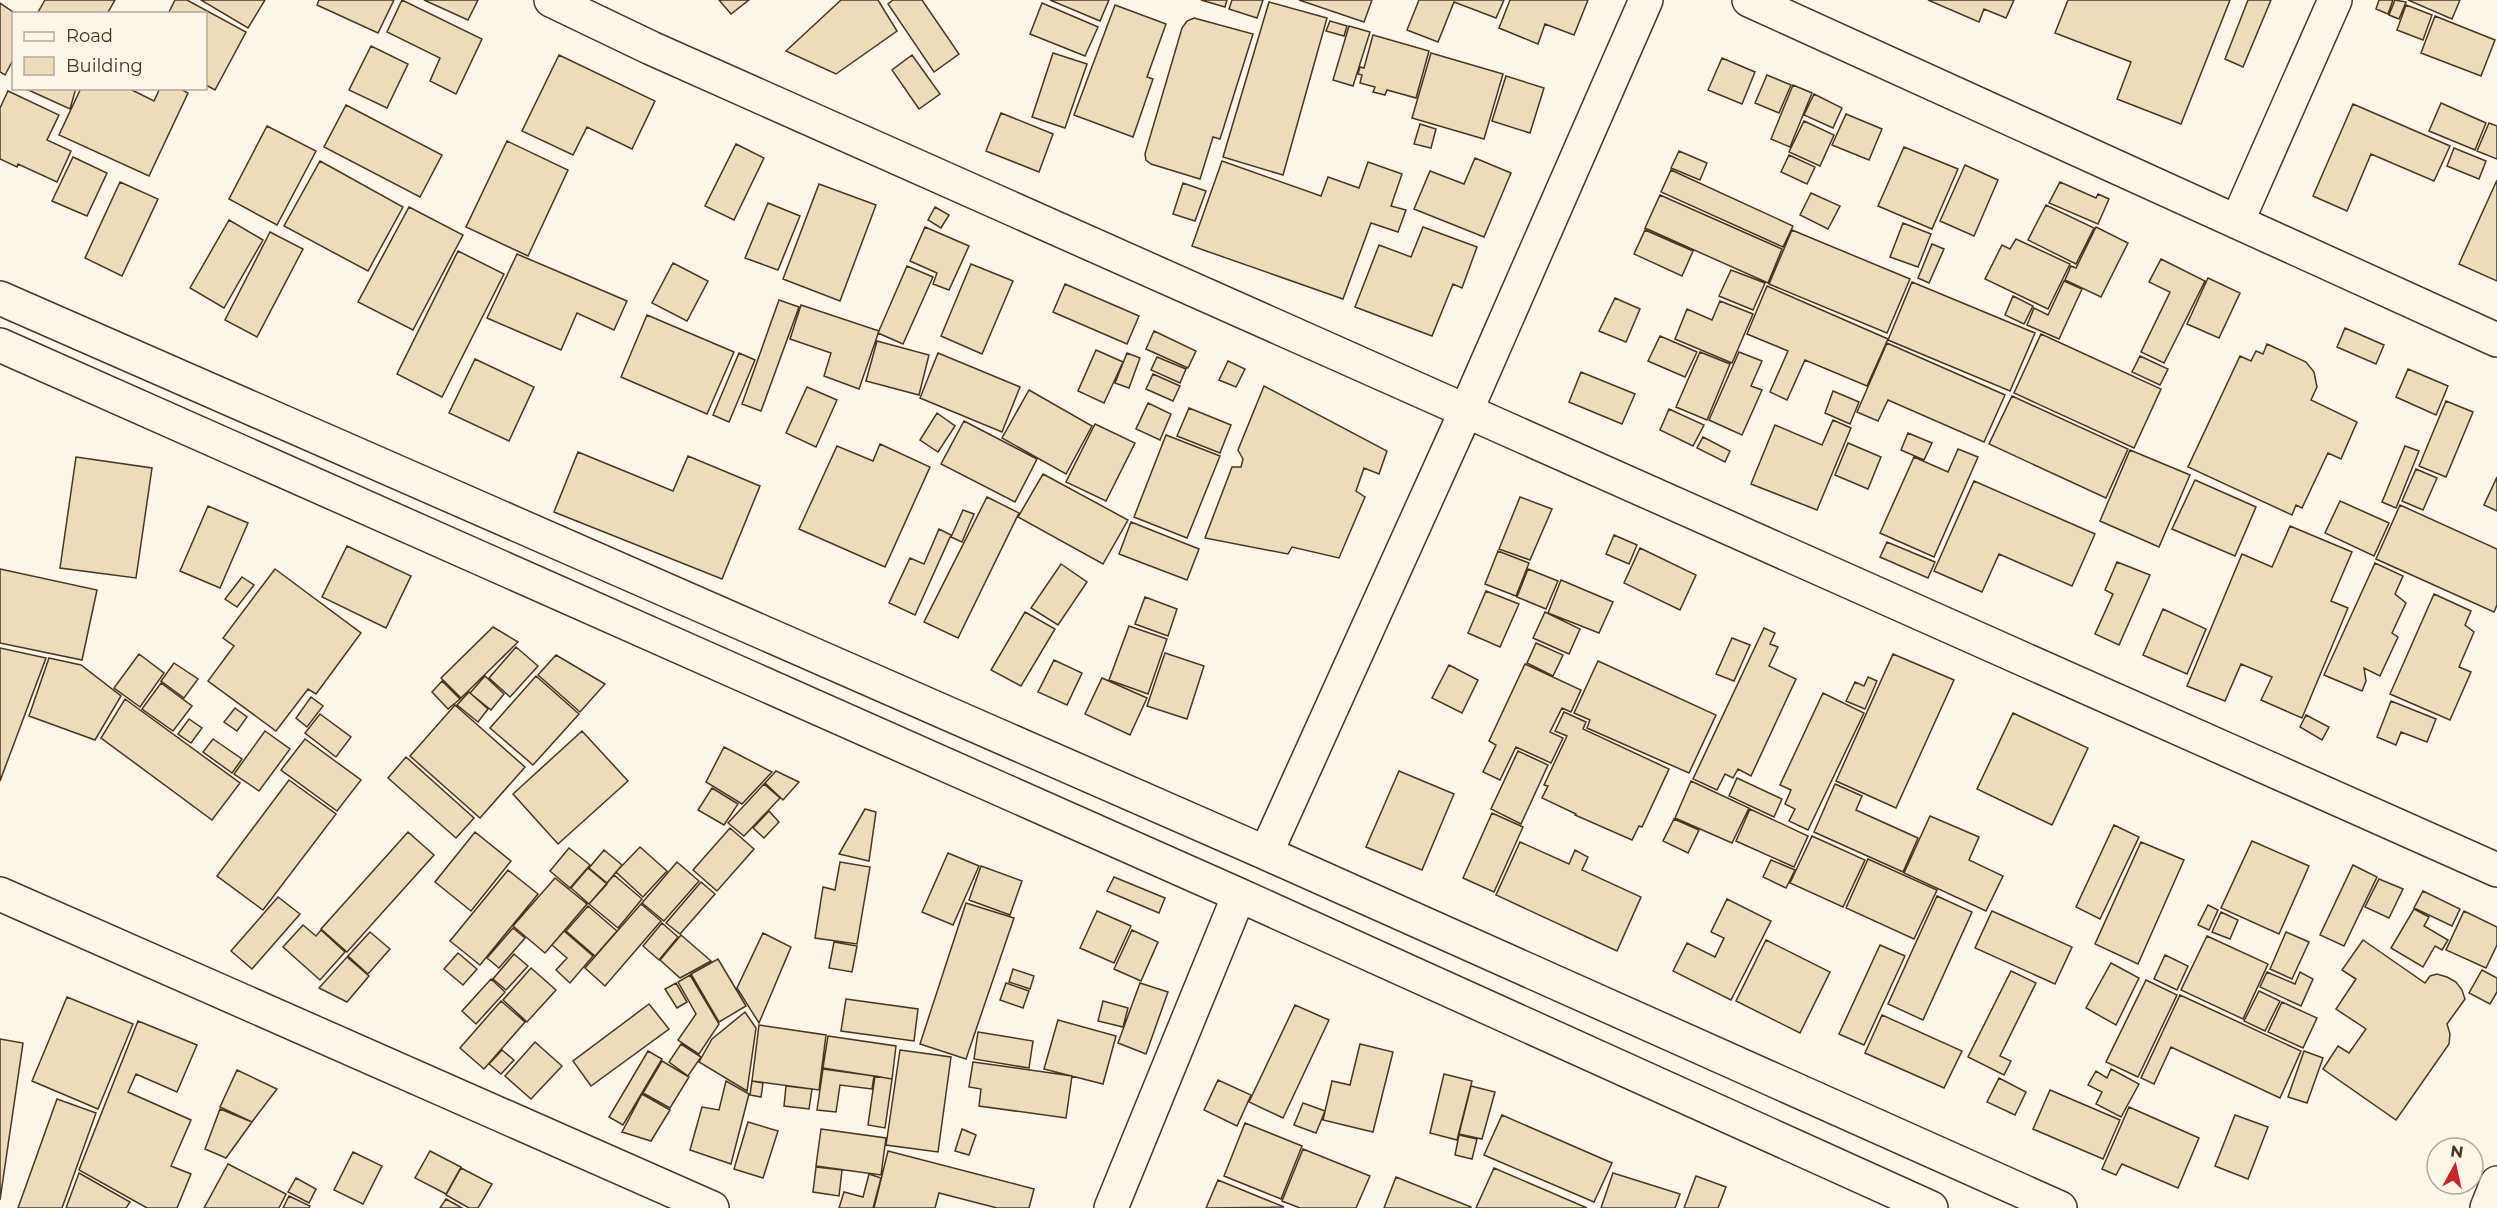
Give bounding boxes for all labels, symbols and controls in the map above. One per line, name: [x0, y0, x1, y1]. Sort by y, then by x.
legend: [12, 12, 207, 90]
text: Road: [66, 25, 113, 47]
text: Building: [66, 55, 143, 77]
north arrow: [2425, 1136, 2485, 1196]
text: N: [2449, 1141, 2465, 1162]

